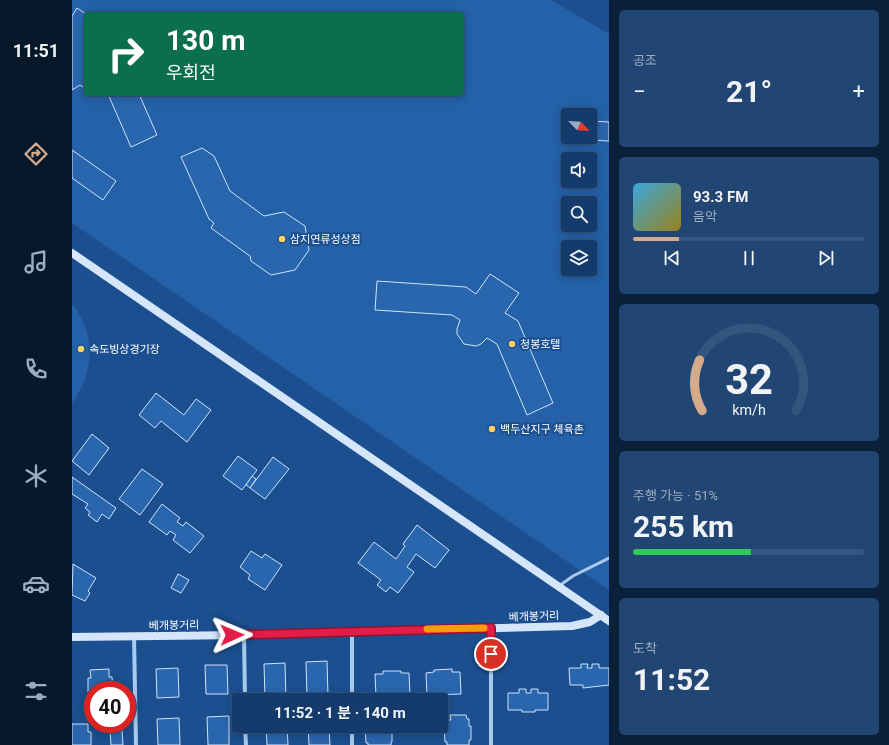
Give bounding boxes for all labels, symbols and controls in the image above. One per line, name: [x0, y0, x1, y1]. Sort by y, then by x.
text: 130 m: [166, 24, 245, 57]
icon: right: [100, 28, 152, 80]
text: 11:51: [13, 40, 59, 61]
text: 공조: [633, 53, 657, 68]
text: 우회전: [166, 62, 216, 83]
text: 21°: [726, 74, 772, 109]
text: −: [633, 79, 646, 104]
text: +: [853, 79, 865, 104]
north arrow: [561, 108, 597, 144]
map controls: [561, 108, 597, 276]
icon: directions: [22, 140, 50, 168]
button: sound: [561, 152, 597, 188]
text: 93.3 FM: [693, 188, 748, 206]
button: search: [561, 196, 597, 232]
text: 음악: [693, 209, 717, 224]
place label: 삼지연류성상점: [290, 233, 361, 246]
marker: 삼지연류성상점: [277, 234, 287, 244]
button: layers: [561, 240, 597, 276]
icon: previous: [661, 247, 683, 269]
icon: pause: [738, 247, 760, 269]
icon: next: [815, 247, 837, 269]
icon: music: [22, 248, 50, 276]
place label: 청봉호텔: [520, 338, 560, 351]
marker: 청봉호텔: [507, 339, 517, 349]
place label: 속도빙상경기장: [89, 343, 160, 356]
marker: 속도빙상경기장: [76, 344, 86, 354]
text: 32: [725, 354, 773, 403]
icon: phone: [22, 355, 50, 383]
text: km/h: [732, 401, 766, 417]
place label: 백두산지구 체육촌: [500, 423, 584, 436]
marker: 백두산지구 체육촌: [487, 424, 497, 434]
icon: climate: [22, 462, 50, 490]
text: 주행 가능 · 51%: [633, 488, 718, 503]
text: 255 km: [633, 509, 734, 544]
icon: car: [22, 570, 50, 598]
street label: 베개봉거리: [509, 609, 560, 624]
position arrow: [211, 614, 253, 656]
street label: 베개봉거리: [149, 619, 199, 632]
pin: [474, 637, 508, 671]
text: 도착: [633, 641, 657, 656]
icon: arrive: [480, 643, 502, 665]
text: 11:52: [633, 662, 710, 697]
icon: filters: [22, 677, 50, 705]
speed limit sign: 40: [84, 681, 136, 733]
text: 11:52 · 1 분 · 140 m: [274, 704, 406, 722]

